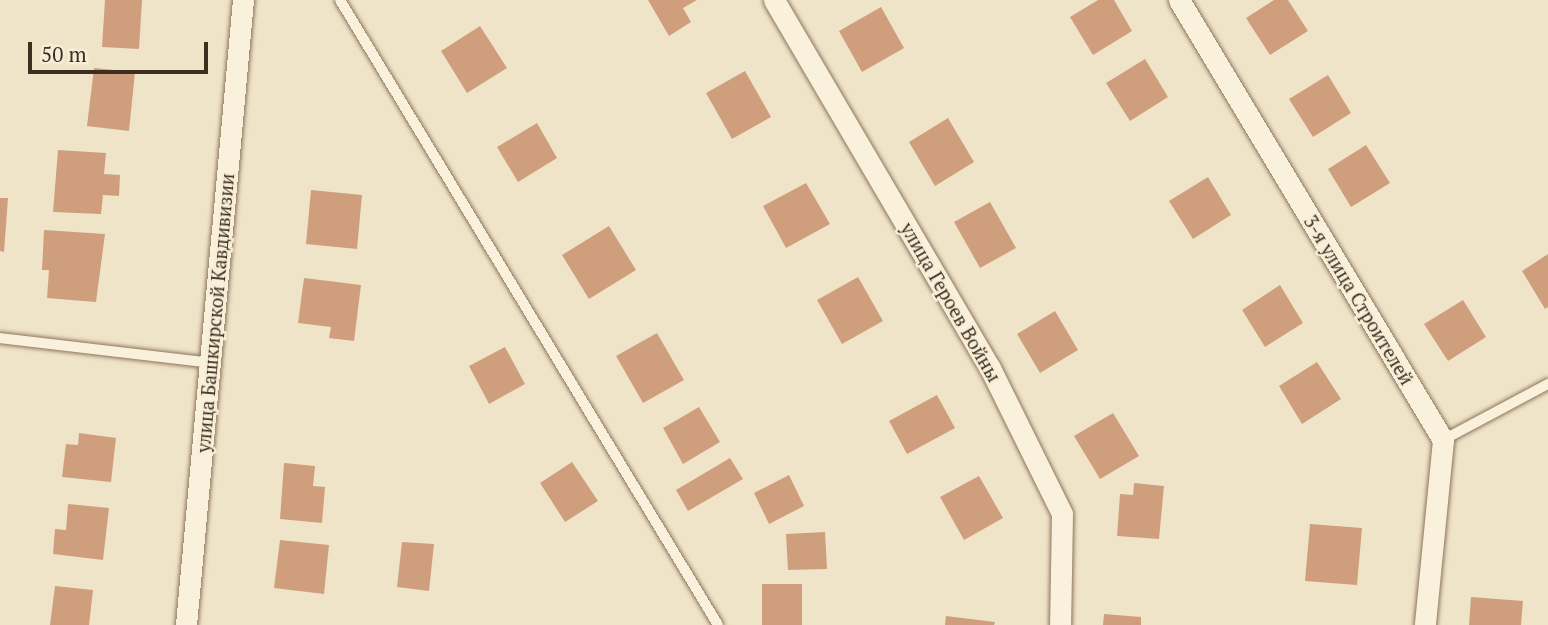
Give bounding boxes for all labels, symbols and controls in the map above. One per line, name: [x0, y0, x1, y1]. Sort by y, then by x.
scale bar: [32, 28, 212, 72]
text: 50 m: [41, 40, 87, 68]
street label: улица Башкирской Кавдивизии: [191, 172, 239, 454]
street label: 3-я улица Строителей: [1299, 211, 1419, 389]
street label: улица Героев Войны: [896, 218, 1006, 386]

